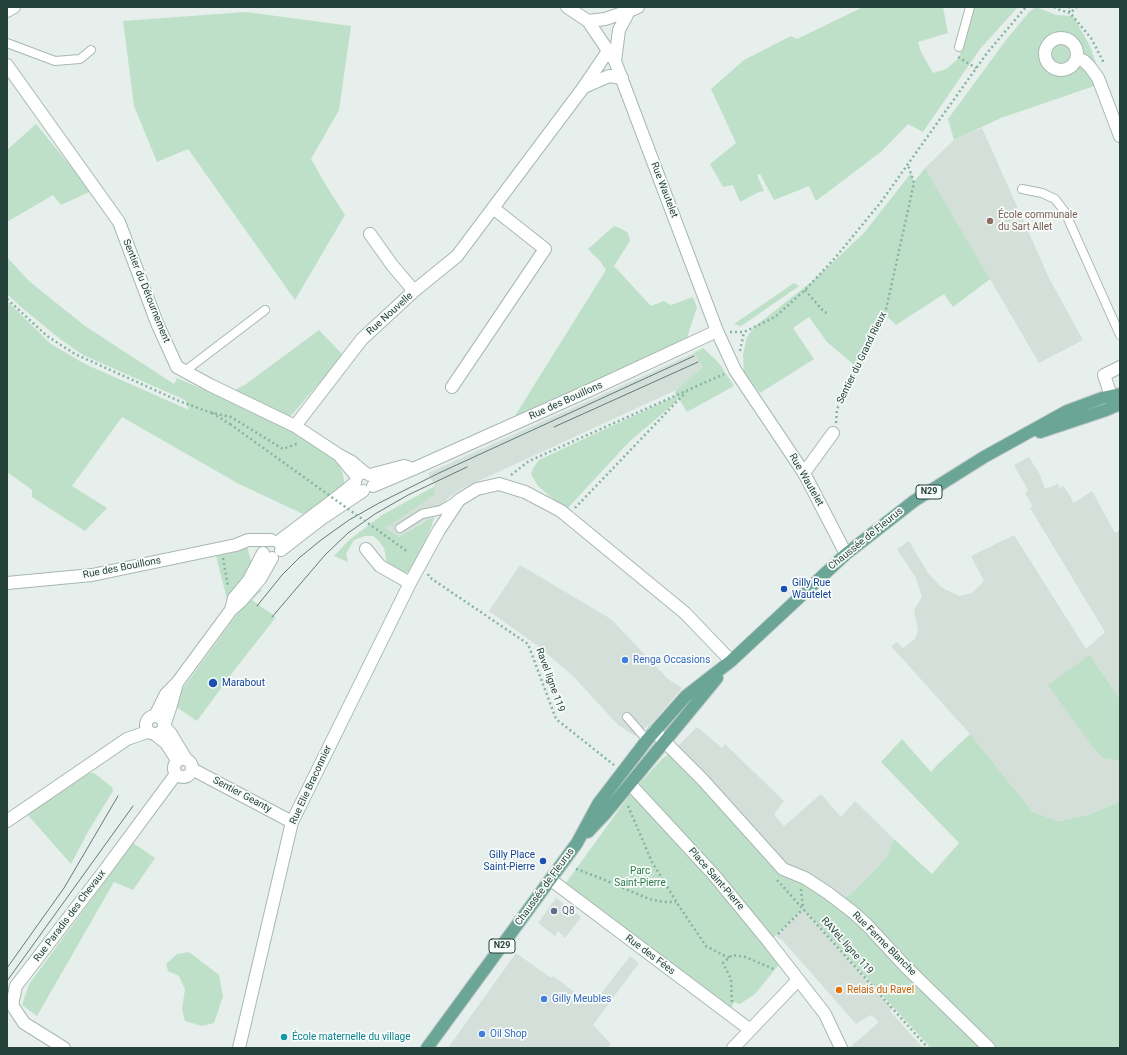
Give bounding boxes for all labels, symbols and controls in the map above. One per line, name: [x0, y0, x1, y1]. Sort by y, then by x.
street label: Rue Wautelet: [648, 160, 680, 220]
place label: École communale du Sart Allet: [998, 209, 1077, 232]
marker: École communale du Sart Allet: [985, 216, 995, 226]
street label: Sentier du Détournement: [120, 237, 172, 345]
street label: Rue Nouvelle: [364, 290, 416, 338]
street label: Sentier du Grand Rieux: [835, 310, 889, 406]
street label: Rue des Bouillons: [527, 379, 605, 423]
street label: Rue Wautelet: [786, 452, 826, 508]
road number: N29: [916, 485, 942, 499]
street label: Chaussée de Fleurus: [826, 505, 906, 573]
street label: Rue des Bouillons: [82, 555, 162, 581]
place label: Gilly Rue Wautelet: [792, 577, 831, 600]
marker: Gilly Rue Wautelet: [779, 584, 789, 594]
street label: Ravel ligne 119: [533, 646, 567, 714]
place label: Renga Occasions: [633, 654, 710, 666]
marker: Renga Occasions: [620, 655, 630, 665]
marker: Marabout: [207, 677, 219, 689]
place label: Marabout: [222, 677, 265, 689]
street label: Rue Elie Braconnier: [287, 744, 335, 826]
street label: Sentier Geanty: [211, 775, 273, 815]
street label: Place Saint-Pierre: [686, 845, 746, 913]
street label: Chaussée de Fleurus: [513, 846, 577, 928]
place label: Gilly Place Saint-Pierre: [484, 849, 535, 872]
marker: Gilly Place Saint-Pierre: [538, 856, 548, 866]
park label: Parc Saint-Pierre: [614, 865, 666, 888]
street label: Rue Paradis des Chevaux: [32, 868, 108, 964]
place label: Q8: [562, 905, 574, 917]
marker: Q8: [549, 906, 559, 916]
street label: Rue Ferme Blanche: [849, 909, 919, 979]
street label: RAVeL ligne 119: [818, 915, 876, 977]
street label: Rue des Fées: [623, 932, 677, 978]
road number: N29: [489, 939, 515, 953]
place label: Relais du Ravel: [847, 984, 914, 996]
marker: Relais du Ravel: [834, 985, 844, 995]
place label: Gilly Meubles: [552, 993, 611, 1005]
marker: Gilly Meubles: [539, 994, 549, 1004]
place label: Oil Shop: [490, 1028, 527, 1040]
marker: Oil Shop: [477, 1029, 487, 1039]
place label: École maternelle du village: [292, 1031, 411, 1043]
marker: École maternelle du village: [279, 1032, 289, 1042]

